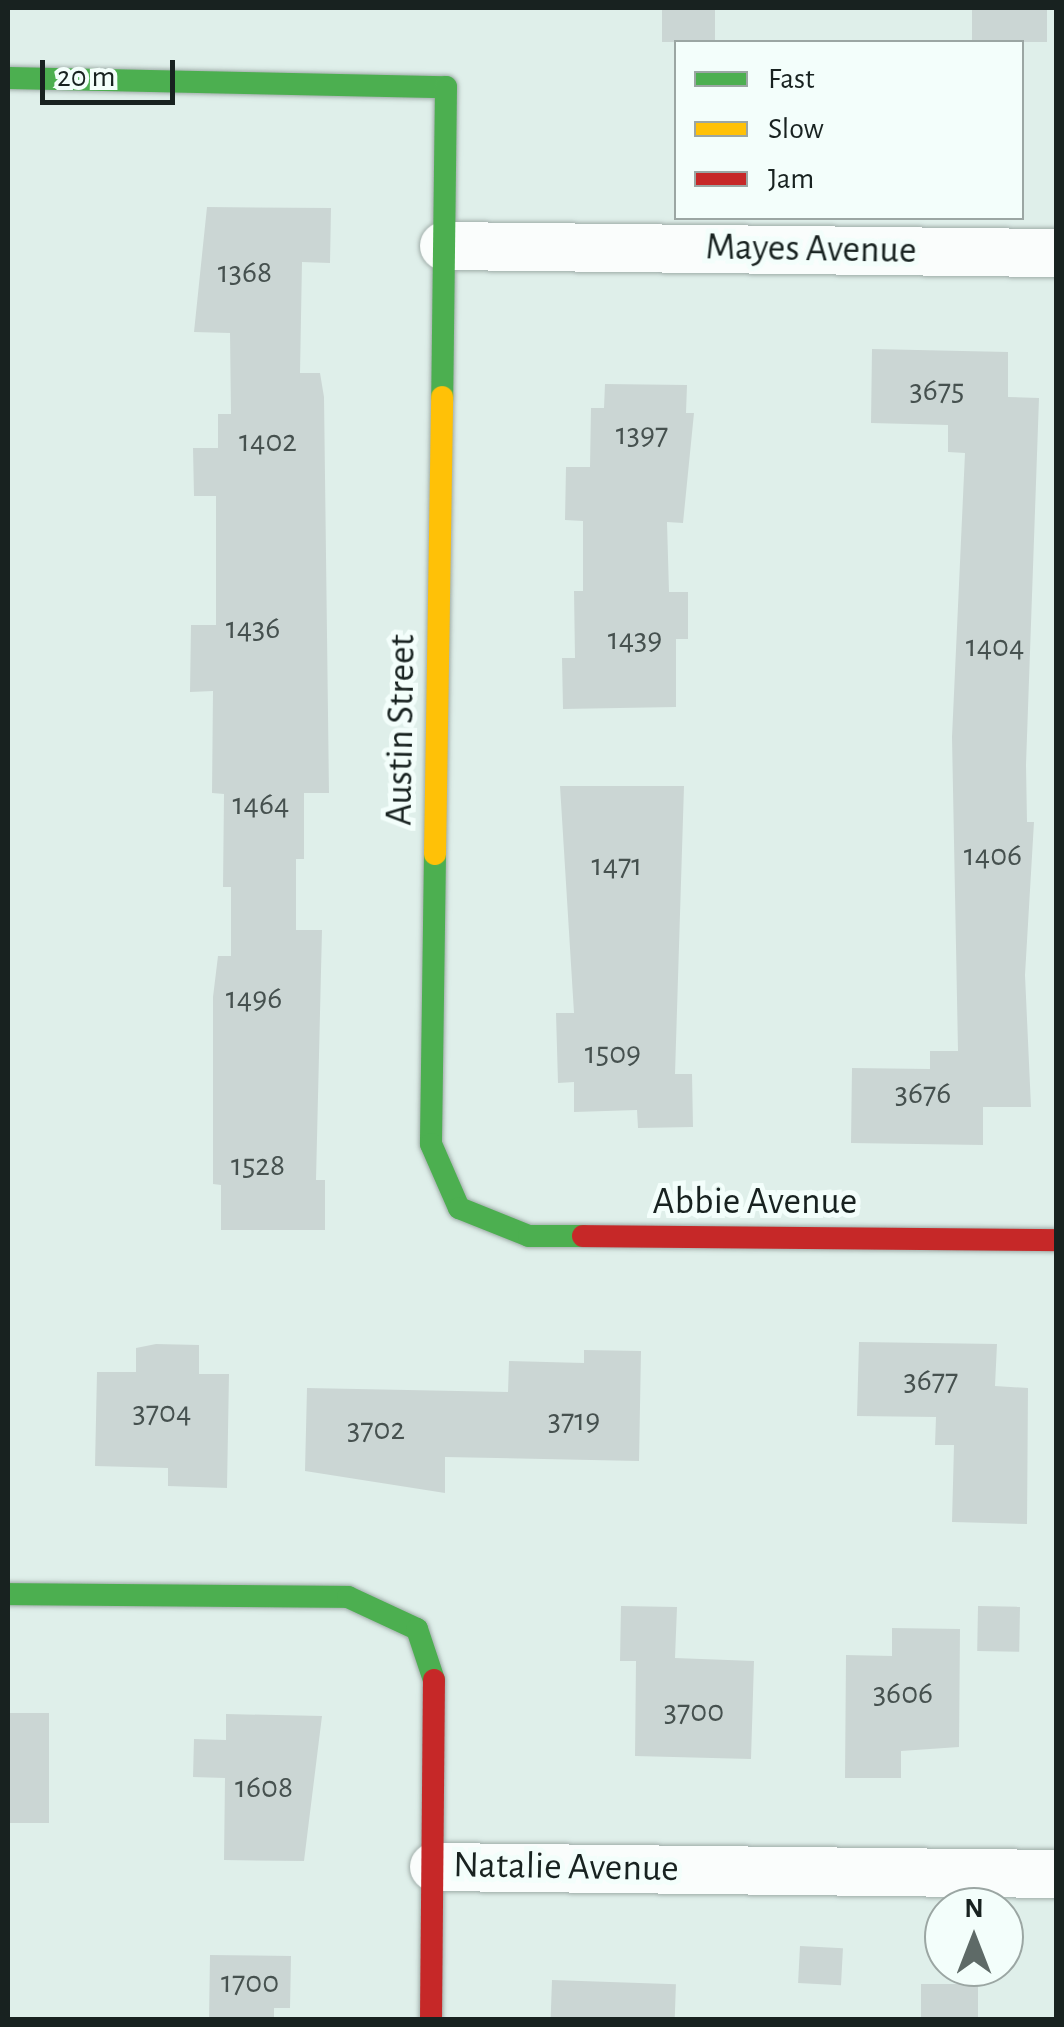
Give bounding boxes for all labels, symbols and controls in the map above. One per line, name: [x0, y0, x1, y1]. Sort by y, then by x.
scale bar: [45, 40, 180, 102]
legend: [674, 40, 1024, 220]
text: 20 m: [57, 62, 115, 92]
text: Fast: [768, 64, 815, 94]
text: Slow: [768, 114, 824, 144]
text: Jam: [768, 164, 814, 194]
street label: Mayes Avenue: [705, 225, 917, 275]
house number: 1368: [218, 253, 272, 291]
house number: 3675: [910, 371, 964, 409]
house number: 1397: [616, 415, 668, 453]
house number: 1402: [239, 422, 297, 460]
house number: 1436: [226, 609, 280, 647]
house number: 1439: [608, 620, 662, 658]
house number: 1404: [966, 627, 1024, 665]
street label: Austin Street: [378, 634, 426, 826]
house number: 1464: [233, 785, 289, 823]
house number: 1406: [964, 836, 1022, 874]
house number: 1471: [592, 846, 642, 884]
house number: 1496: [226, 979, 282, 1017]
house number: 1509: [585, 1034, 641, 1072]
house number: 3676: [895, 1074, 951, 1112]
house number: 1528: [231, 1146, 285, 1184]
street label: Abbie Avenue: [653, 1180, 857, 1226]
house number: 3677: [904, 1361, 958, 1399]
house number: 3704: [133, 1393, 191, 1431]
house number: 3719: [548, 1401, 600, 1439]
house number: 3702: [347, 1410, 405, 1448]
house number: 3606: [873, 1674, 933, 1712]
house number: 3700: [664, 1692, 724, 1730]
house number: 1608: [235, 1768, 293, 1806]
street label: Natalie Avenue: [453, 1843, 679, 1893]
north arrow: [924, 1887, 1024, 1987]
text: N: [964, 1895, 984, 1923]
house number: 1700: [221, 1963, 279, 2001]

